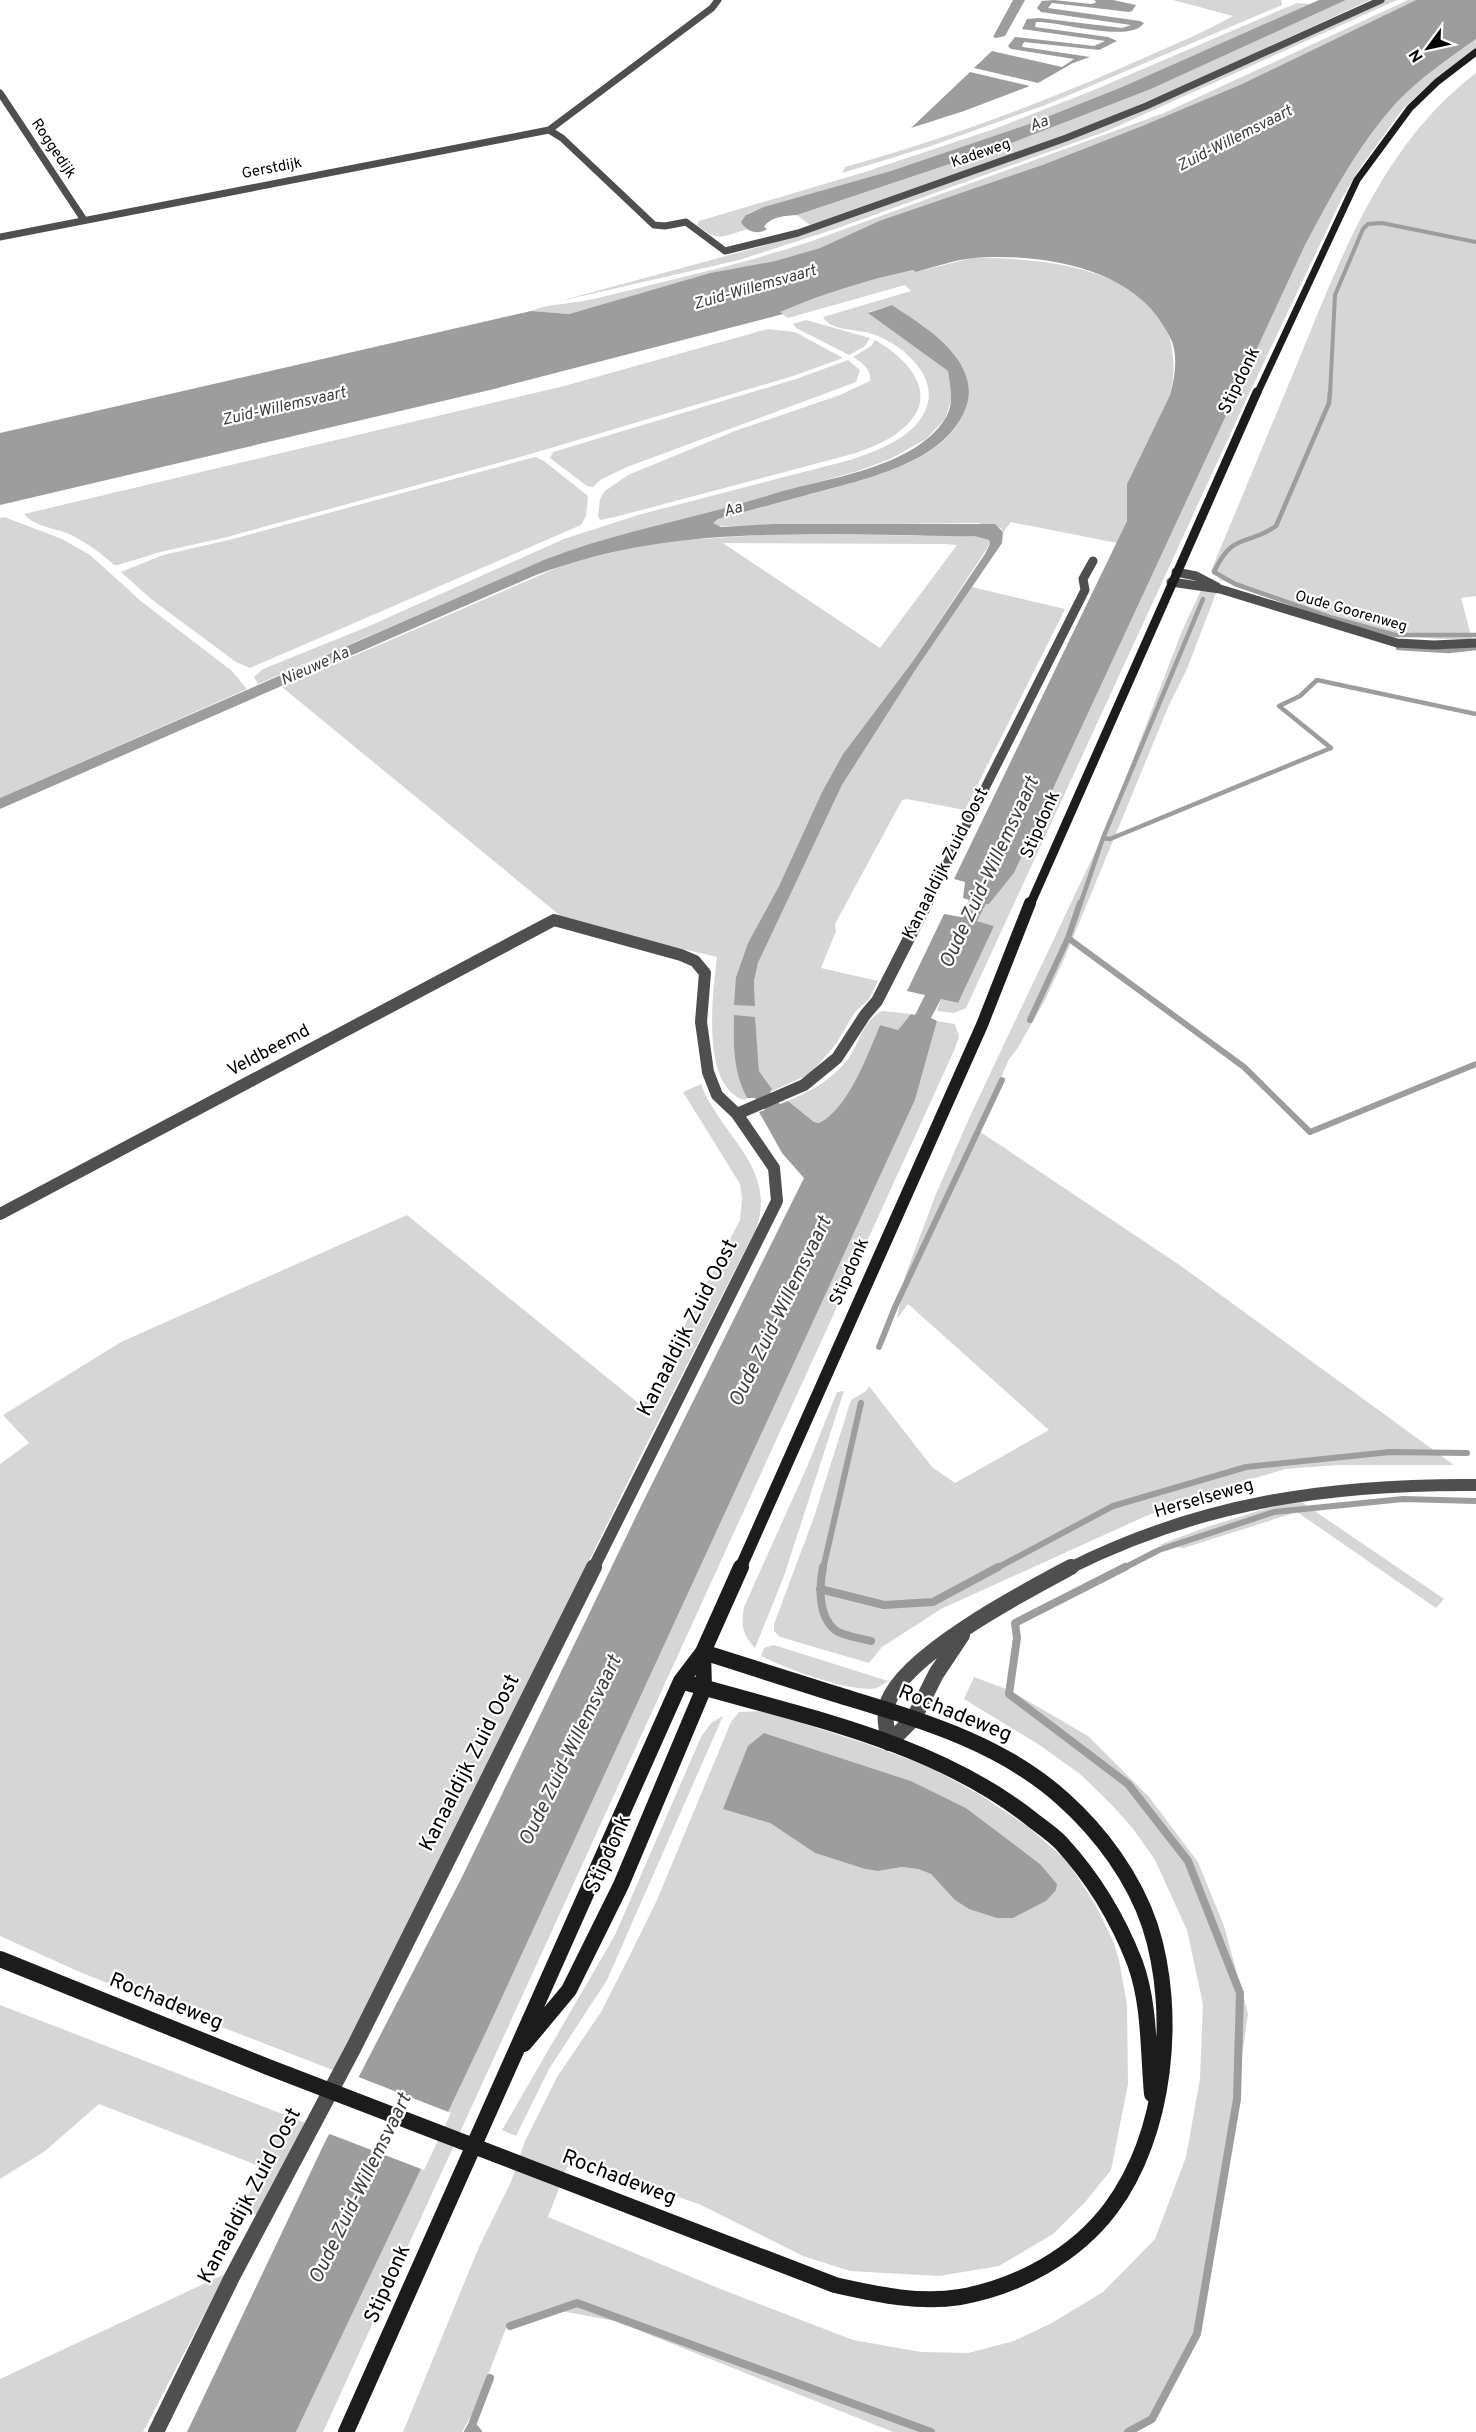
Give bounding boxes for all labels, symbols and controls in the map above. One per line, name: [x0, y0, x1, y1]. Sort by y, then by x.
north arrow: [1398, 18, 1458, 78]
text: N: [1406, 45, 1429, 65]
water label: Zuid-Willemsvaart: [1174, 101, 1297, 177]
water label: Aa: [1027, 111, 1052, 137]
street label: Roggedijk: [26, 116, 80, 182]
street label: Kadeweg: [949, 135, 1013, 173]
street label: Gerstdijk: [240, 154, 304, 184]
water label: Zuid-Willemsvaart: [691, 261, 820, 315]
street label: Stipdonk: [1214, 344, 1266, 418]
water label: Zuid-Willemsvaart: [220, 383, 349, 431]
water label: Aa: [721, 498, 745, 522]
street label: Oude Goorenweg: [1293, 587, 1409, 637]
water label: Nieuwe Aa: [278, 643, 353, 691]
water label: Oude Zuid-Willemsvaart: [934, 772, 1046, 973]
street label: Kanaaldijk Zuid Oost: [898, 784, 994, 944]
street label: Stipdonk: [1016, 788, 1066, 862]
street label: Veldbeemd: [224, 1020, 314, 1082]
water label: Oude Zuid-Willemsvaart: [724, 1212, 839, 1411]
street label: Kanaaldijk Zuid Oost: [632, 1235, 744, 1421]
street label: Stipdonk: [825, 1235, 875, 1309]
street label: Herselseweg: [1152, 1474, 1256, 1524]
water label: Oude Zuid-Willemsvaart: [514, 1651, 629, 1850]
street label: Kanaaldijk Zuid Oost: [414, 1670, 526, 1856]
street label: Rochadeweg: [894, 1679, 1016, 1749]
street label: Stipdonk: [580, 1810, 638, 1898]
street label: Rochadeweg: [105, 1967, 227, 2037]
water label: Oude Zuid-Willemsvaart: [304, 2089, 419, 2288]
street label: Kanaaldijk Zuid Oost: [192, 2103, 308, 2289]
street label: Rochadeweg: [558, 2144, 680, 2212]
street label: Stipdonk: [359, 2240, 417, 2328]

